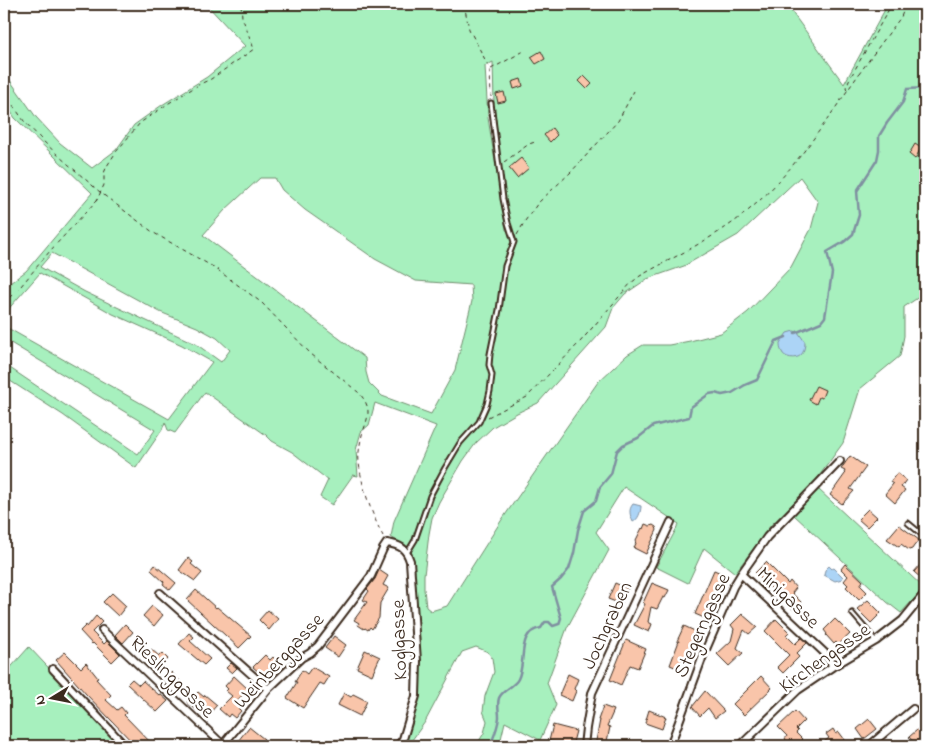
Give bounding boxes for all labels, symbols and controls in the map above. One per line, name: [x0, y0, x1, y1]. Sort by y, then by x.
street label: Minigasse: [748, 561, 826, 637]
street label: Stegerngasse: [667, 569, 740, 683]
street label: Jochgraben: [575, 577, 642, 675]
street label: Koglgasse: [385, 599, 417, 681]
street label: Weinberggasse: [228, 607, 333, 717]
street label: Kirchengasse: [774, 617, 878, 702]
street label: Rieslinggasse: [121, 630, 220, 727]
north arrow: [28, 672, 78, 722]
text: N: [30, 694, 52, 706]

